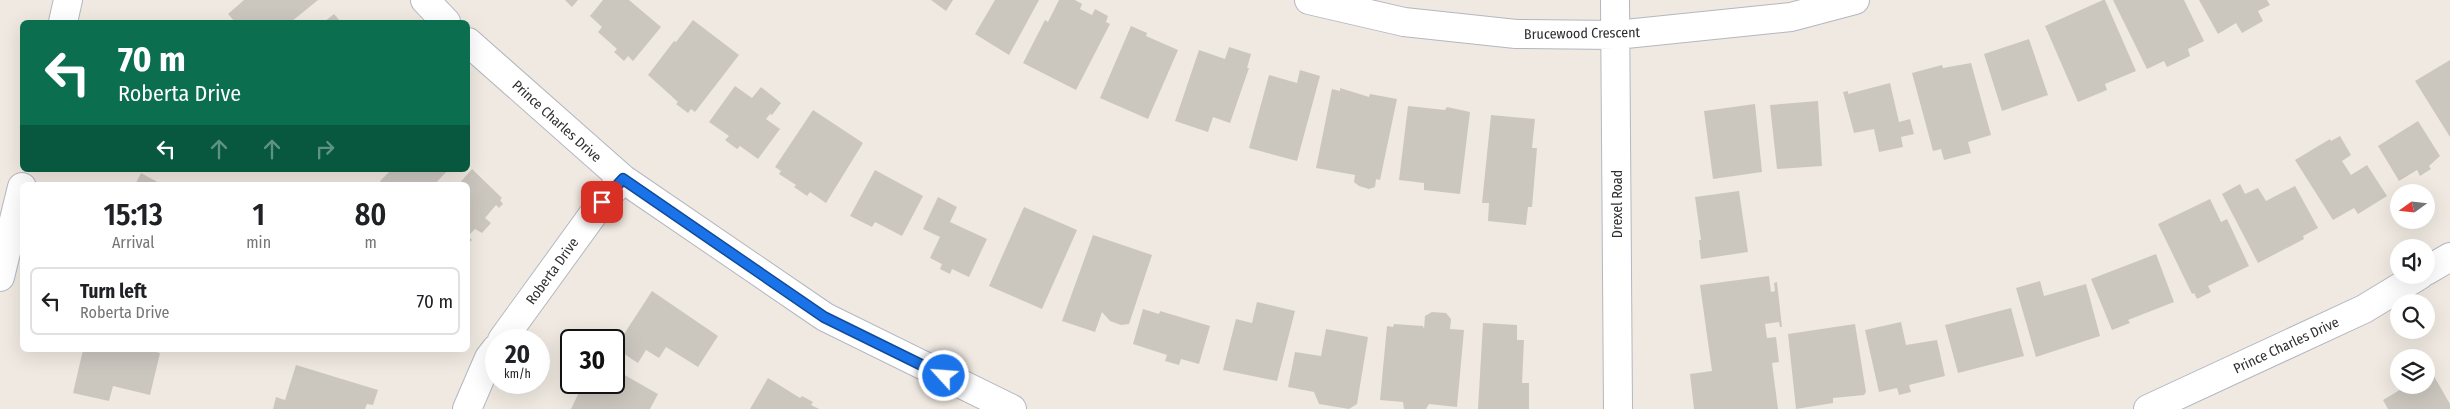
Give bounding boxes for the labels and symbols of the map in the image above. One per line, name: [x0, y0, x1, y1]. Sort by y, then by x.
street label: Brucewood Crescent: [1524, 24, 1641, 43]
street label: Prince Charles Drive: [509, 77, 605, 166]
street label: Drexel Road: [1609, 170, 1626, 238]
pin: [581, 181, 623, 223]
north arrow: [2390, 184, 2435, 229]
street label: Roberta Drive: [523, 235, 582, 308]
street label: Prince Charles Drive: [2231, 314, 2342, 377]
speed limit sign: 30: [560, 329, 625, 394]
position arrow: [917, 349, 969, 401]

